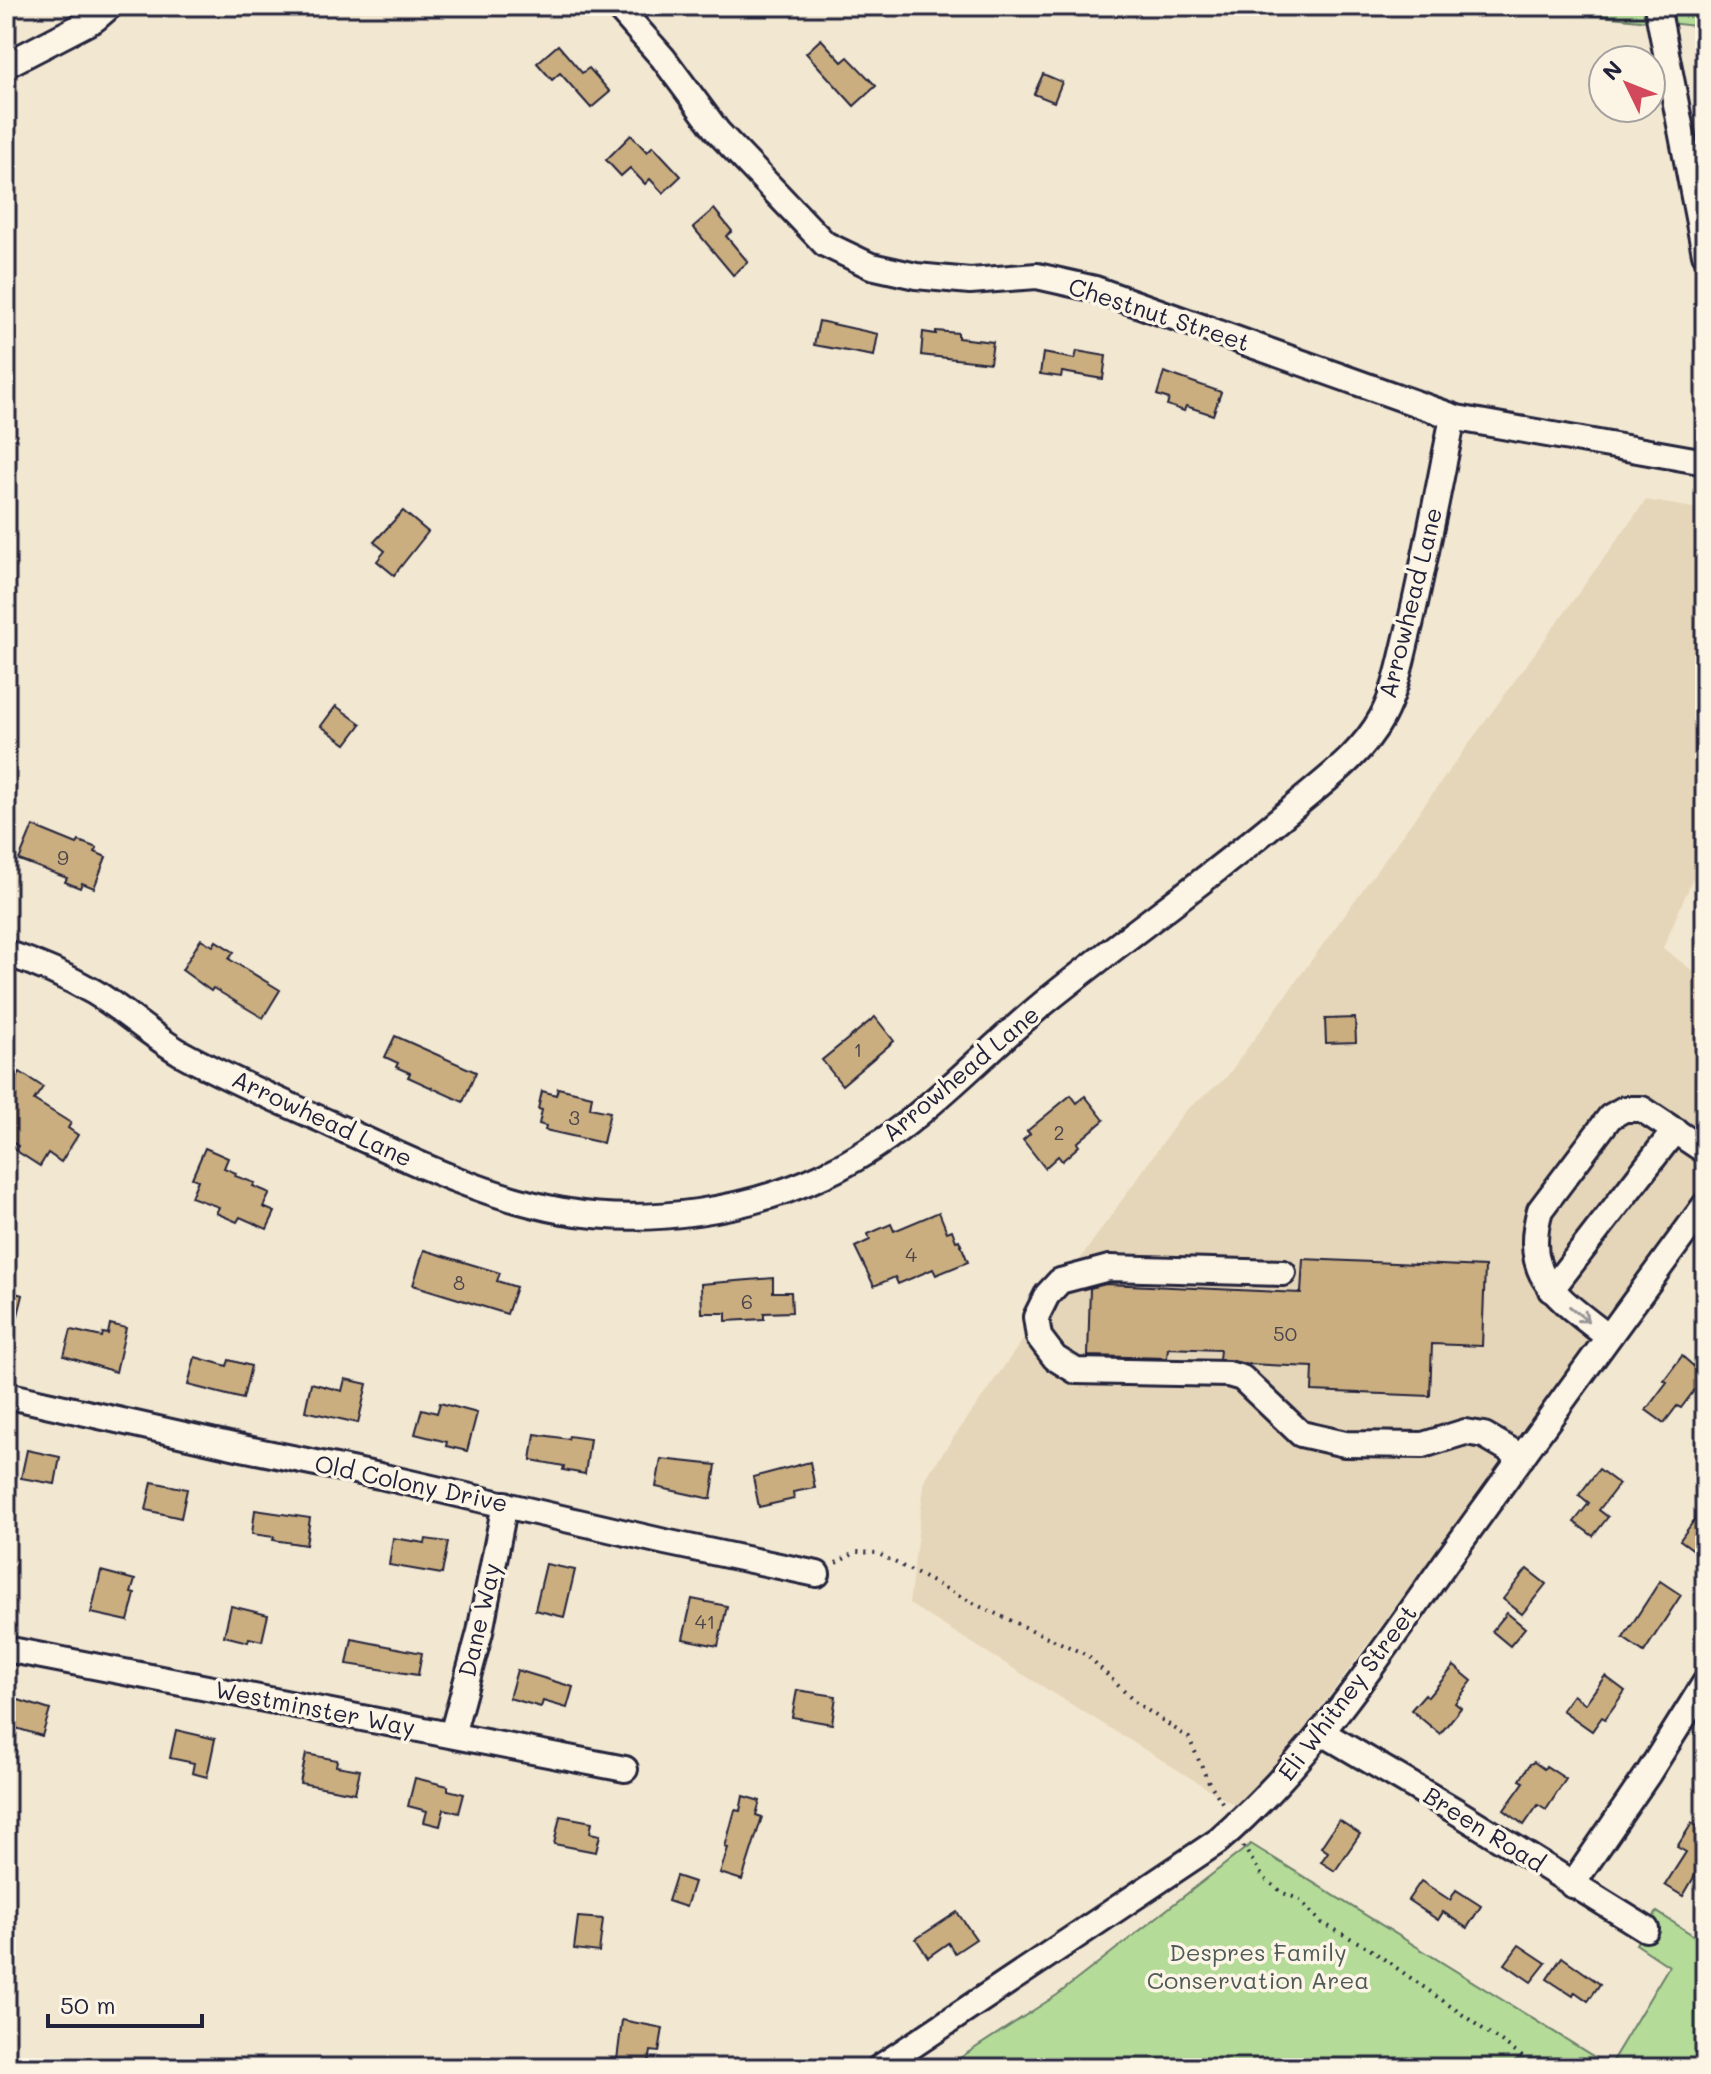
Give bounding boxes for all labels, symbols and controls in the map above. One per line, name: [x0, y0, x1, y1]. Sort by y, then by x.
north arrow: [1587, 44, 1667, 124]
text: N: [1596, 54, 1628, 86]
street label: Chestnut Street: [1065, 270, 1254, 357]
street label: Arrowhead Lane: [1371, 504, 1448, 701]
house number: 9: [57, 844, 69, 870]
street label: Arrowhead Lane: [875, 998, 1045, 1148]
house number: 1: [854, 1036, 862, 1062]
street label: Arrowhead Lane: [227, 1062, 418, 1173]
house number: 3: [568, 1104, 580, 1130]
house number: 2: [1053, 1119, 1065, 1145]
house number: 4: [905, 1241, 917, 1267]
house number: 8: [453, 1269, 465, 1295]
house number: 6: [741, 1288, 753, 1314]
one-way arrow: [1569, 1305, 1589, 1323]
house number: 50: [1273, 1320, 1297, 1346]
street label: Old Colony Drive: [312, 1447, 511, 1518]
street label: Dane Way: [450, 1560, 507, 1680]
street label: Eli Whitney Street: [1271, 1598, 1423, 1786]
house number: 41: [695, 1608, 715, 1634]
street label: Westminster Way: [213, 1673, 418, 1742]
street label: Breen Road: [1418, 1779, 1551, 1878]
park label: Despres Family Conservation Area: [1147, 1936, 1369, 1995]
scale bar: [48, 1978, 202, 2028]
text: 50 m: [60, 1989, 116, 2020]

